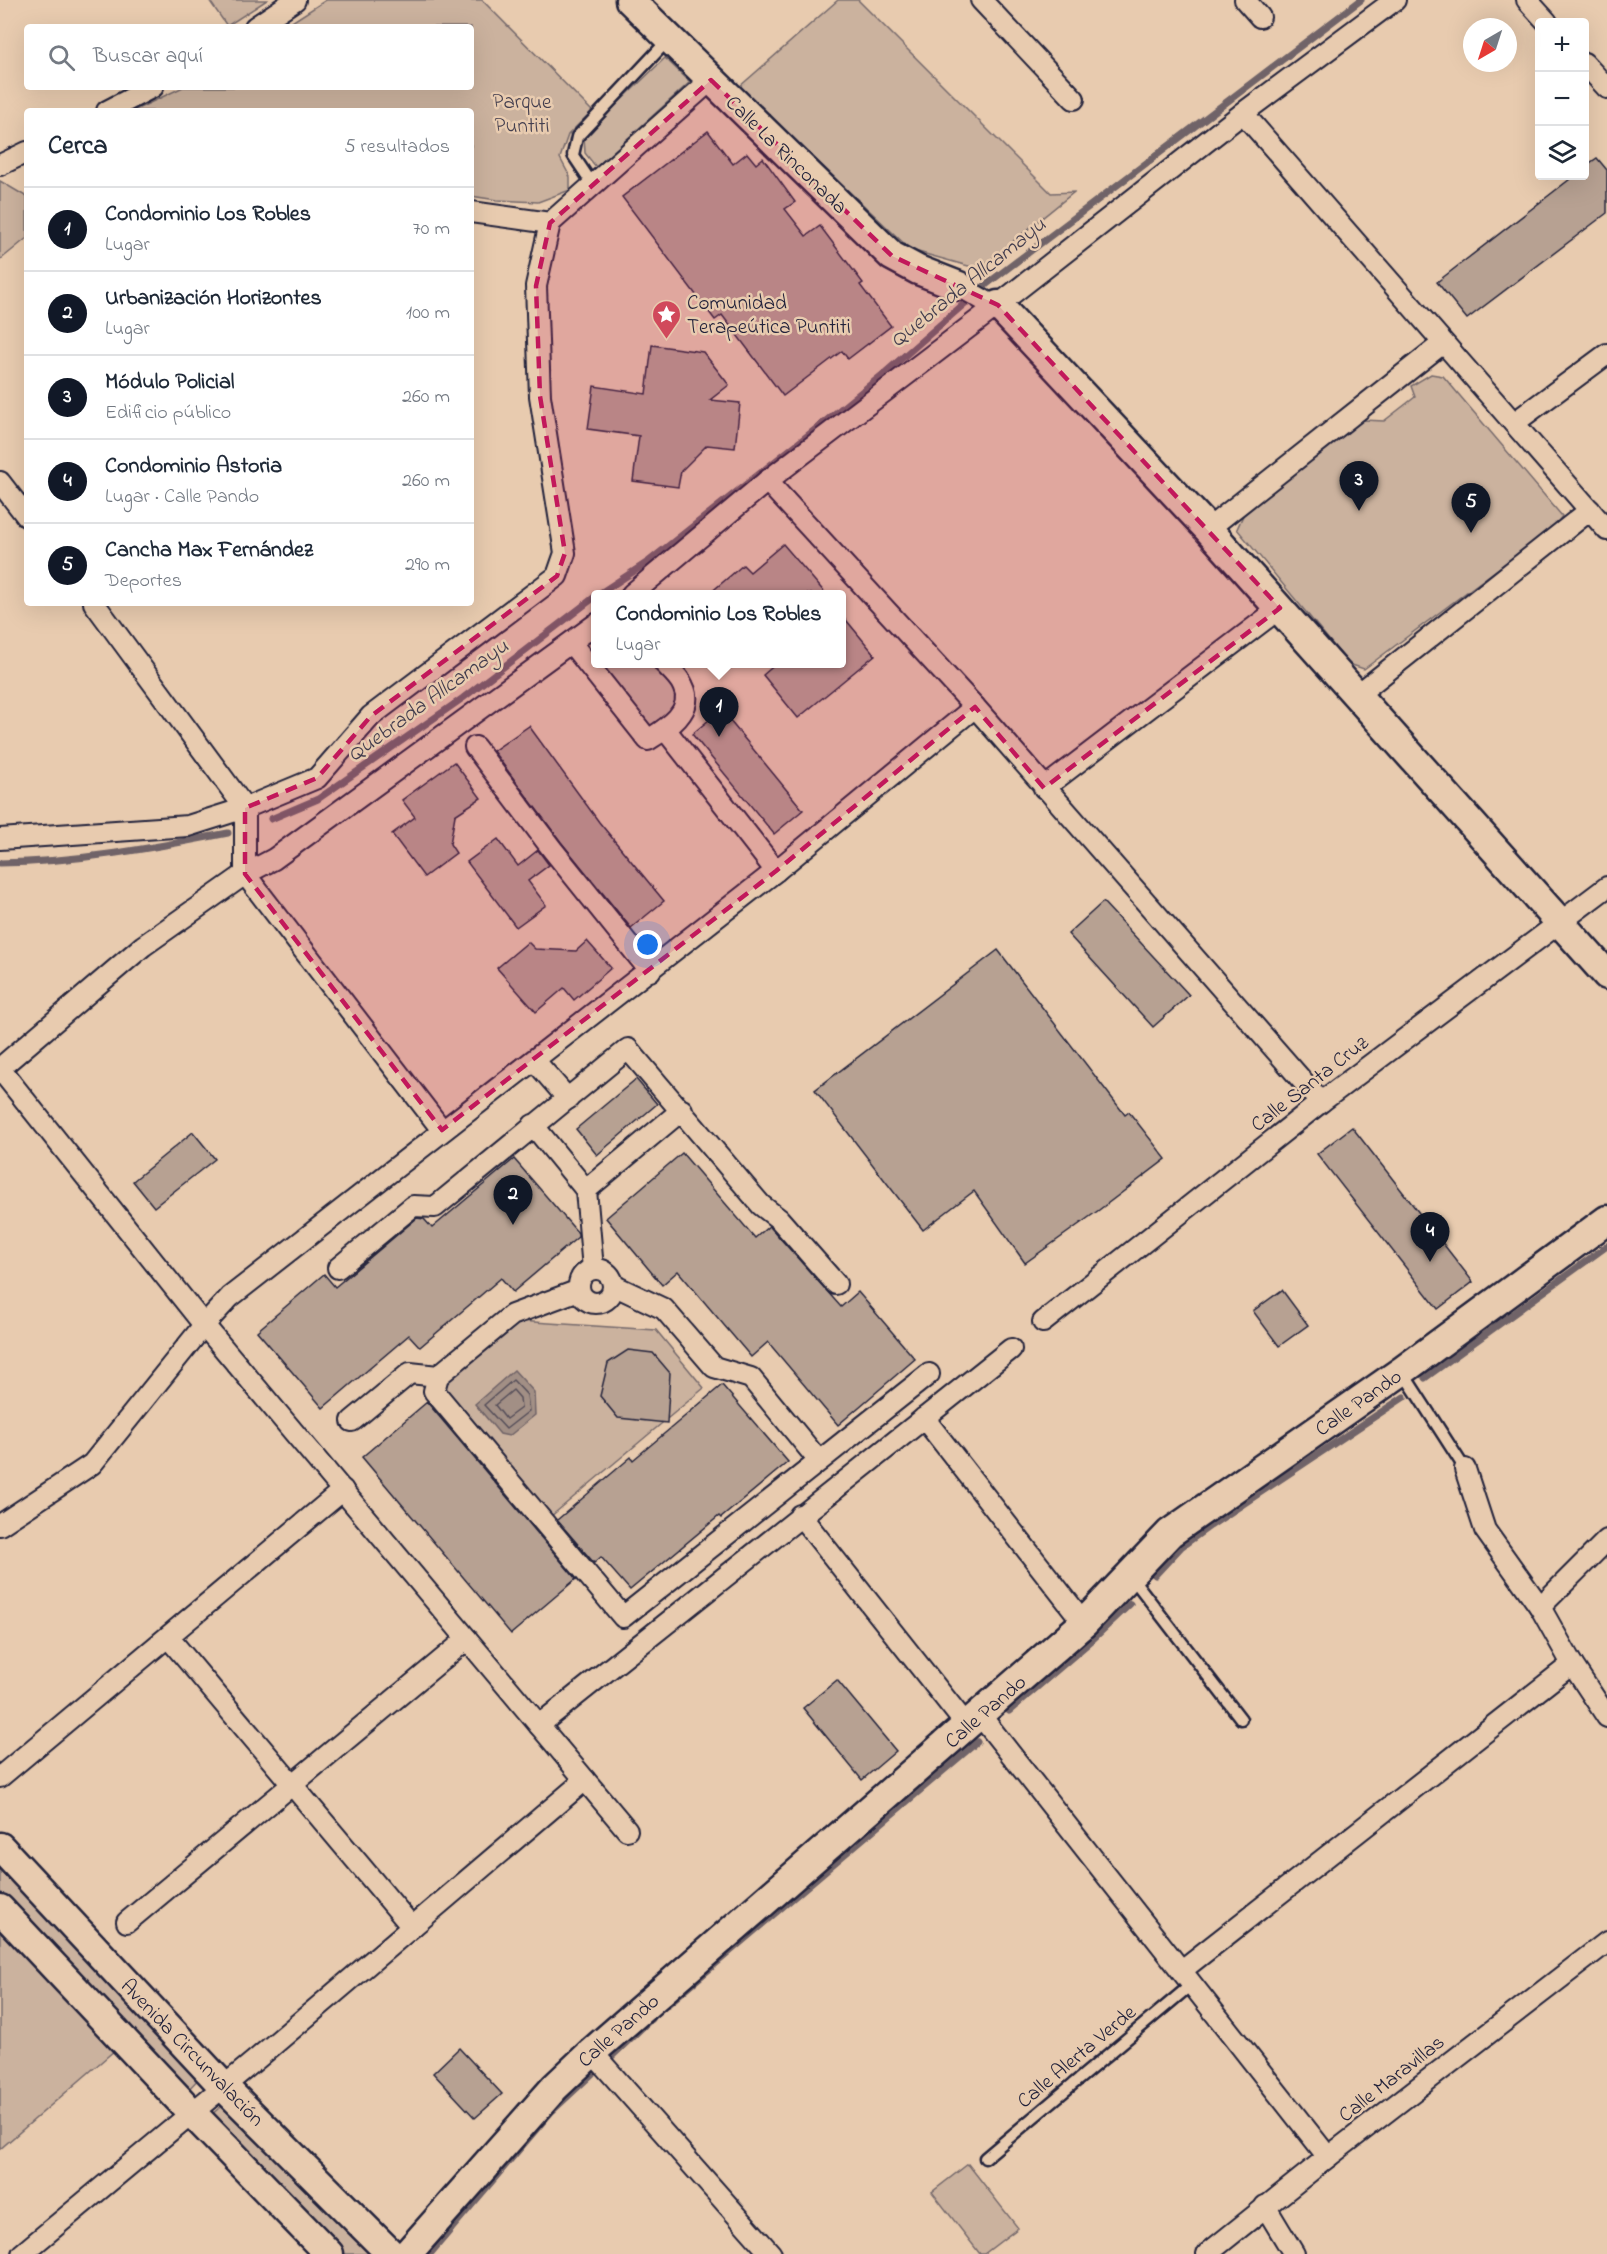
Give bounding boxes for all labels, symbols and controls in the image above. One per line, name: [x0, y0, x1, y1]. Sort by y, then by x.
north arrow: [1463, 18, 1517, 72]
map controls: [1535, 18, 1589, 180]
button: +: [1535, 18, 1589, 72]
search box: [24, 24, 474, 90]
icon: search: [45, 41, 78, 74]
text: Buscar aquí: [93, 41, 203, 73]
button: −: [1535, 72, 1589, 126]
park label: Parque Puntiti: [493, 88, 552, 142]
street label: Calle La Rinconada: [718, 89, 853, 222]
button: layers: [1535, 126, 1589, 180]
text: Cerca: [48, 128, 108, 166]
text: 5 resultados: [344, 133, 450, 162]
text: Condominio Los Robles: [105, 199, 311, 231]
water label: Quebrada Allcamayu: [884, 210, 1054, 356]
text: 1: [64, 215, 71, 244]
text: 70 m: [413, 215, 450, 244]
text: Lugar: [105, 231, 150, 260]
text: Urbanización Horizontes: [105, 283, 322, 315]
place label: Comunidad Terapeútica Puntiti: [687, 289, 851, 343]
place icon: Comunidad Terapeútica Puntiti: [650, 298, 682, 340]
text: 2: [63, 299, 72, 328]
text: 100 m: [406, 299, 450, 328]
text: Lugar: [105, 315, 150, 344]
text: Módulo Policial: [105, 367, 234, 399]
text: 3: [63, 383, 72, 412]
text: 260 m: [402, 383, 450, 412]
text: Edificio público: [105, 399, 231, 428]
text: Condominio Astoria: [105, 451, 282, 483]
pin: 3: [1340, 462, 1378, 511]
text: 4: [63, 467, 72, 496]
text: 260 m: [402, 467, 450, 496]
text: Lugar · Calle Pando: [105, 483, 259, 512]
pin: 5: [1452, 484, 1490, 533]
text: Cancha Max Fernández: [105, 535, 313, 567]
text: 5: [62, 551, 73, 580]
text: 290 m: [405, 551, 450, 580]
text: Deportes: [105, 567, 182, 596]
popup: [591, 590, 846, 668]
text: Condominio Los Robles: [616, 599, 821, 631]
text: Lugar: [616, 631, 660, 660]
water label: Quebrada Allcamayu: [341, 632, 517, 771]
pin: 1: [700, 688, 738, 737]
your location: [633, 930, 662, 959]
street label: Calle Santa Cruz: [1245, 1029, 1376, 1140]
pin: 2: [494, 1176, 532, 1225]
pin: 4: [1410, 1212, 1450, 1262]
street label: Calle Pando: [1310, 1363, 1409, 1445]
street label: Calle Pando: [939, 1668, 1034, 1757]
street label: Avenida Circunvalación: [113, 1973, 270, 2134]
street label: Calle Pando: [572, 1987, 667, 2076]
street label: Calle Alerta Verde: [1011, 1998, 1144, 2116]
street label: Calle Maravillas: [1333, 2029, 1452, 2131]

